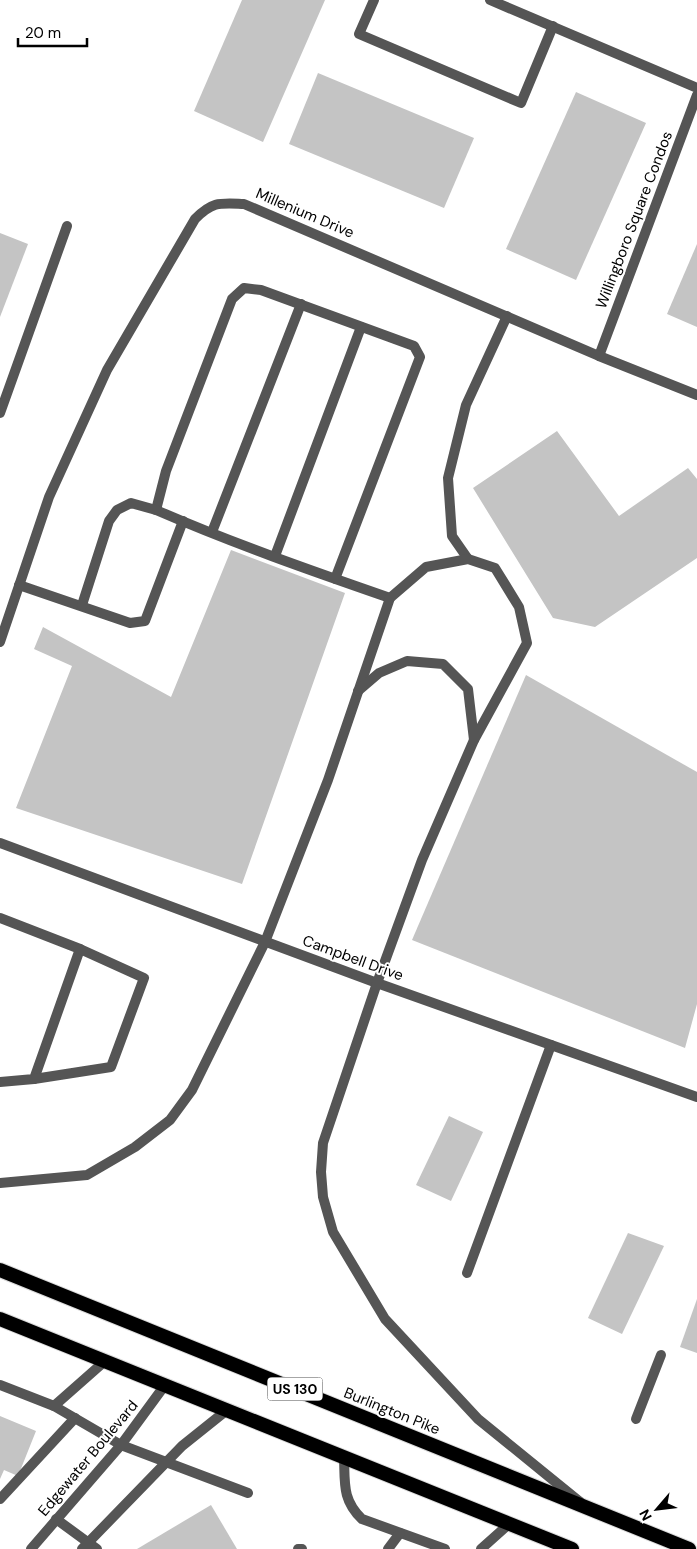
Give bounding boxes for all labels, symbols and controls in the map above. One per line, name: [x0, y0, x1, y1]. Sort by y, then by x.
scale bar: [18, 15, 86, 47]
text: 20 m: [25, 23, 61, 43]
street label: Willingboro Square Condos: [591, 128, 677, 312]
street label: Millenium Drive: [253, 183, 357, 243]
street label: Campbell Drive: [300, 931, 406, 985]
road number: US 130: [268, 1378, 322, 1400]
street label: Burlington Pike: [341, 1383, 443, 1439]
street label: Edgewater Boulevard: [34, 1396, 142, 1520]
north arrow: [632, 1484, 682, 1534]
text: N: [635, 1506, 656, 1524]

